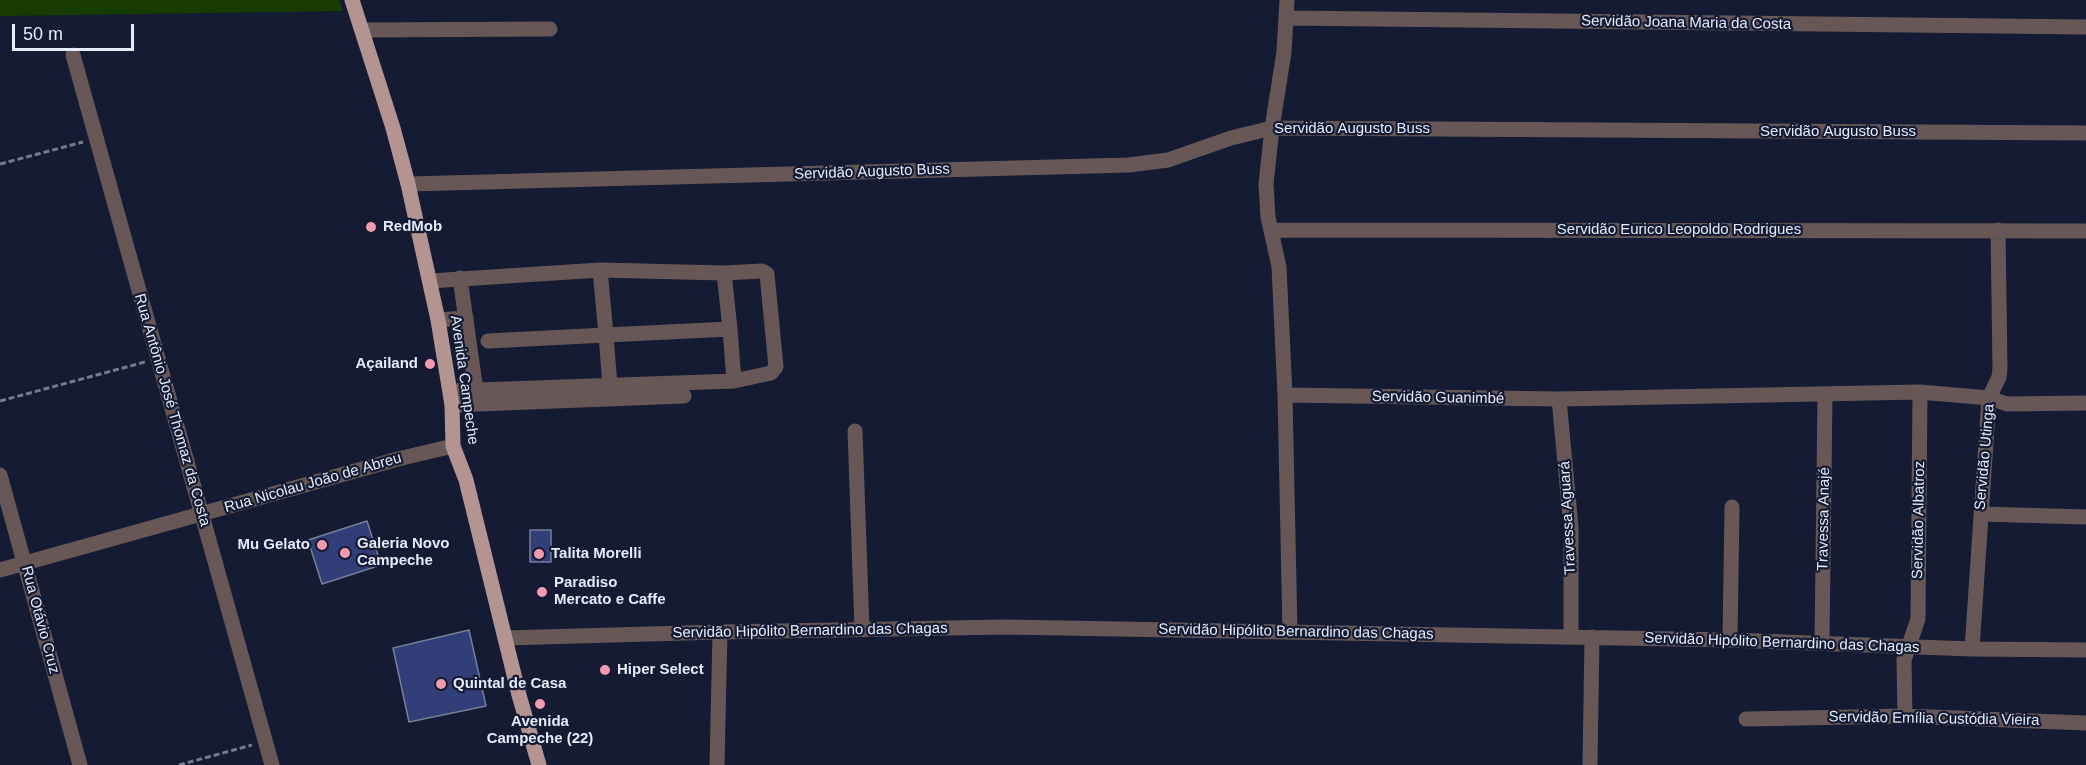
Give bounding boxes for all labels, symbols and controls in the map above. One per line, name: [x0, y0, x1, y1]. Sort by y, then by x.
scale bar: [15, 12, 136, 50]
street label: Servidão Joana Maria da Costa: [1581, 12, 1791, 34]
text: 50 m: [23, 24, 63, 44]
street label: Servidão Augusto Buss: [1274, 120, 1430, 138]
street label: Servidão Augusto Buss: [1760, 123, 1916, 141]
street label: Servidão Augusto Buss: [794, 160, 950, 184]
place label: RedMob: [383, 218, 442, 236]
marker: RedMob: [364, 220, 378, 234]
street label: Servidão Eurico Leopoldo Rodrigues: [1557, 221, 1801, 239]
street label: Rua Antônio José Thomaz da Costa: [130, 292, 214, 528]
street label: Avenida Campeche: [446, 314, 482, 446]
place label: Açailand: [355, 355, 418, 373]
marker: Açailand: [423, 357, 437, 371]
street label: Servidão Guanimbé: [1372, 388, 1504, 408]
street label: Servidão Utinga: [1971, 403, 1999, 511]
street label: Rua Nicolau João de Abreu: [222, 449, 404, 517]
street label: Travessa Aguará: [1556, 461, 1580, 575]
street label: Servidão Albatroz: [1909, 461, 1929, 579]
street label: Travessa Anajé: [1814, 467, 1834, 571]
place label: Galeria Novo Campeche: [357, 535, 450, 570]
place label: Mu Gelato: [237, 536, 310, 554]
marker: Mu Gelato: [315, 538, 329, 552]
place label: Talita Morelli: [551, 545, 642, 563]
marker: Galeria Novo Campeche: [338, 546, 352, 560]
marker: Talita Morelli: [532, 547, 546, 561]
street label: Rua Otávio Cruz: [17, 564, 63, 676]
place label: Paradiso Mercato e Caffe: [554, 574, 666, 609]
marker: Paradiso Mercato e Caffe: [535, 585, 549, 599]
street label: Servidão Hipólito Bernardino das Chagas: [672, 620, 948, 642]
street label: Servidão Hipólito Bernardino das Chagas: [1158, 621, 1434, 643]
street label: Servidão Hipólito Bernardino das Chagas: [1644, 629, 1920, 657]
place label: Hiper Select: [617, 661, 704, 679]
marker: Hiper Select: [598, 663, 612, 677]
place label: Quintal de Casa: [453, 675, 566, 693]
marker: Quintal de Casa: [434, 677, 448, 691]
marker: Avenida Campeche (22): [533, 697, 547, 711]
street label: Servidão Emília Custódia Vieira: [1829, 708, 2039, 730]
place label: Avenida Campeche (22): [487, 713, 593, 748]

